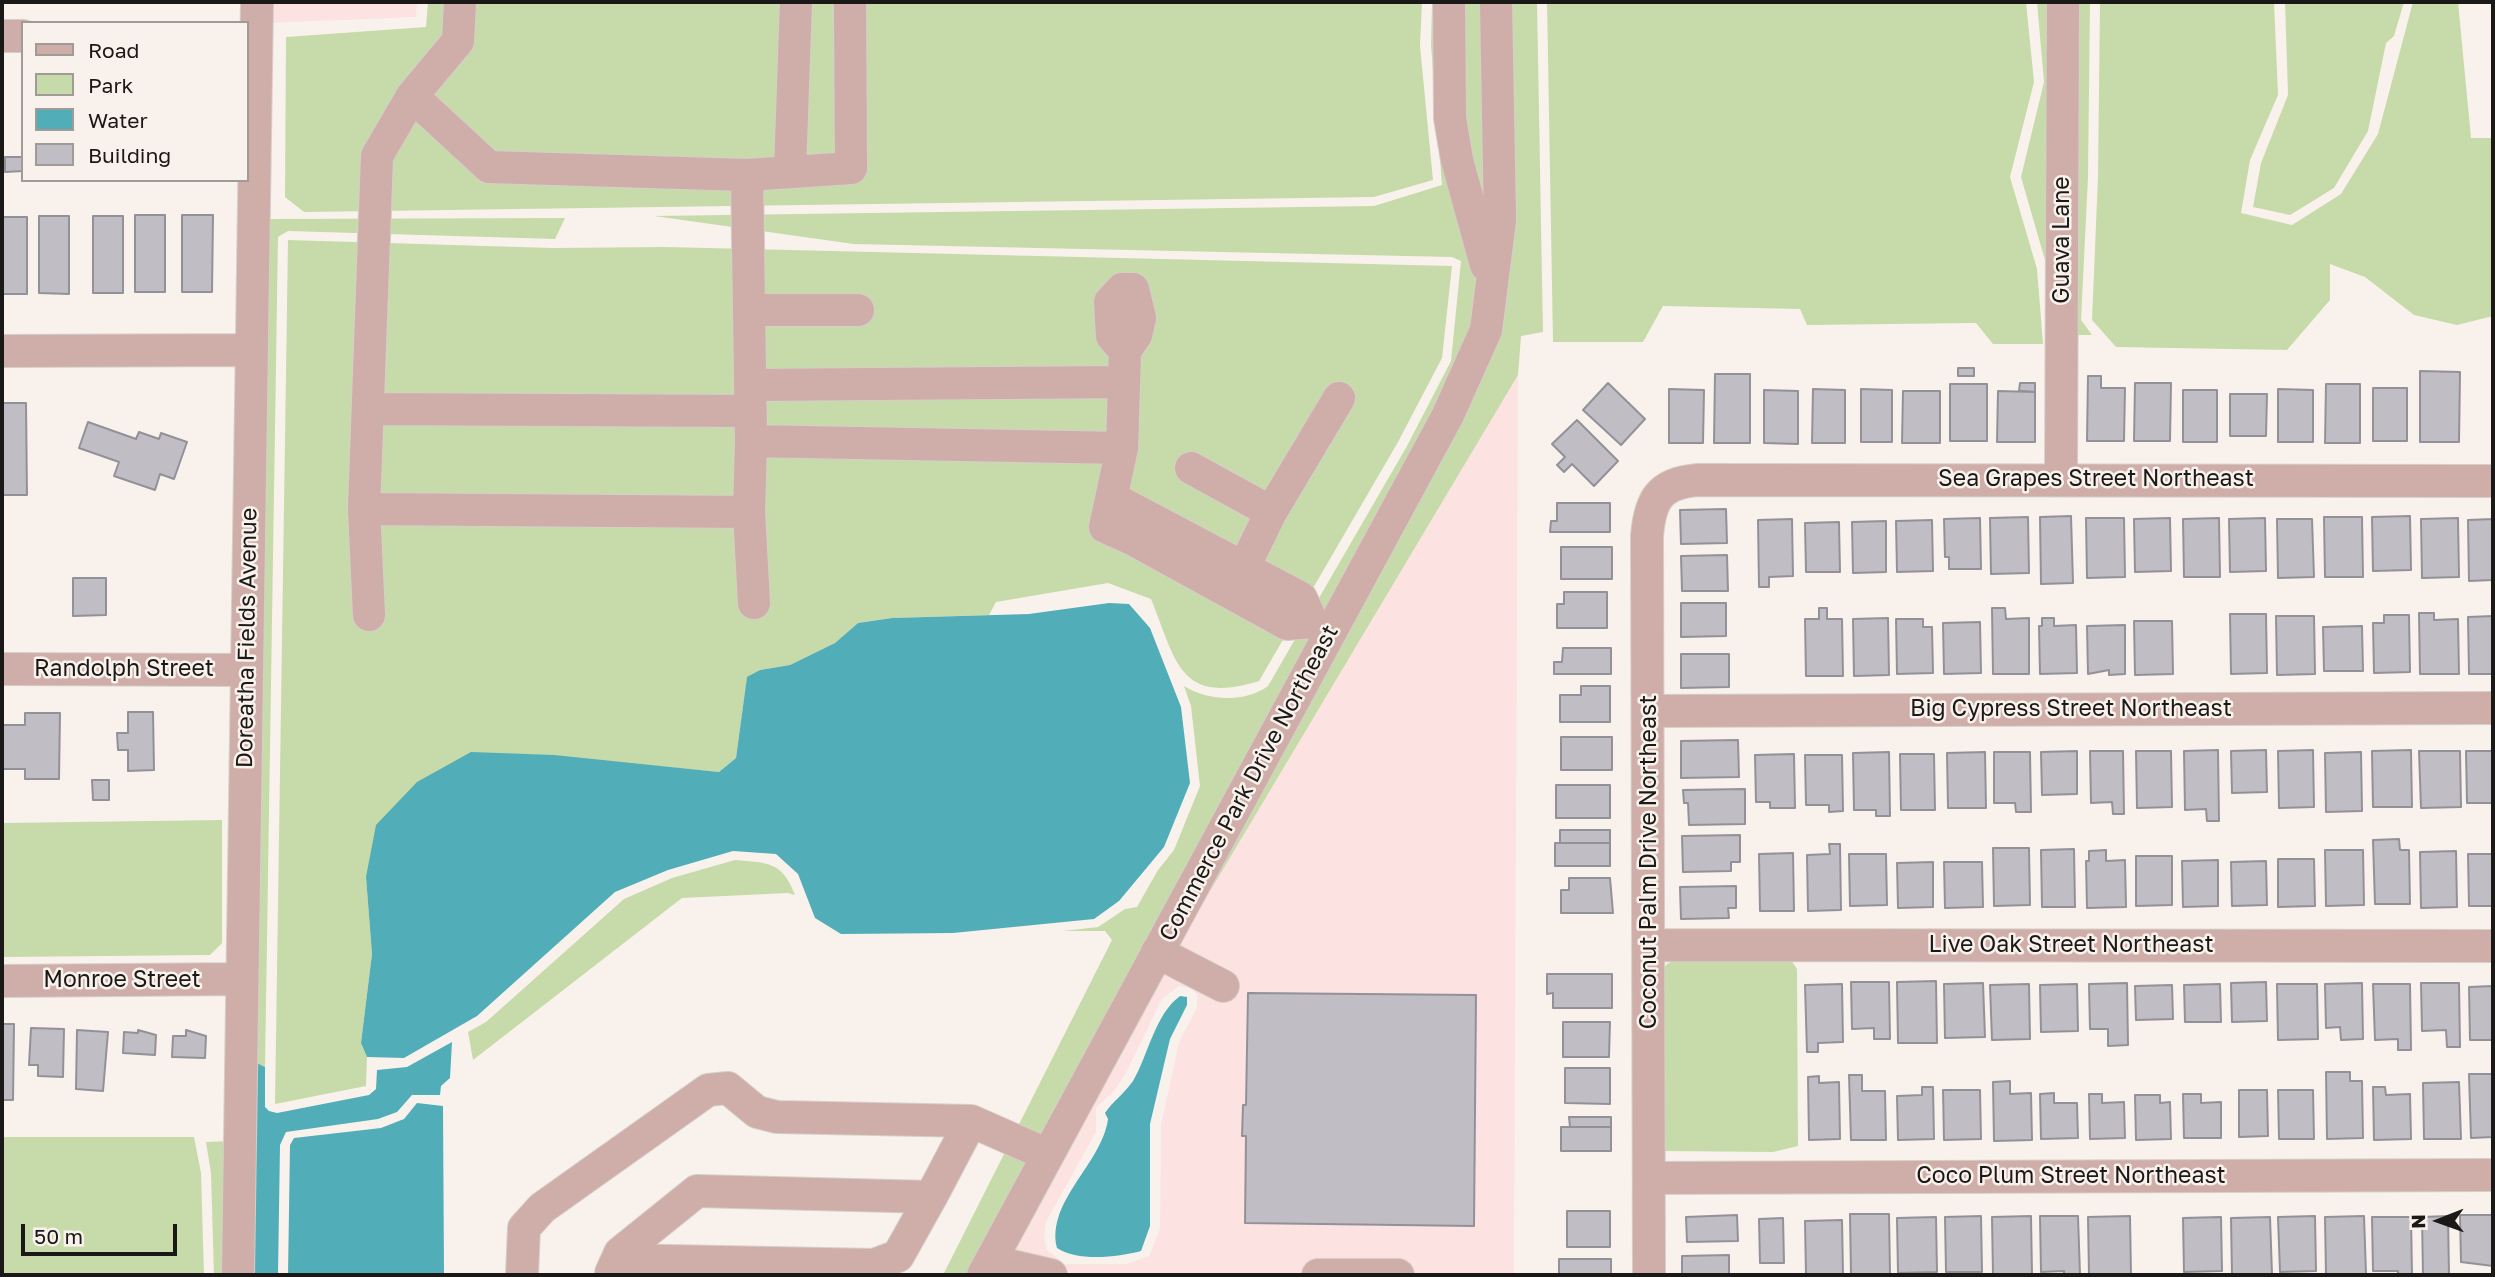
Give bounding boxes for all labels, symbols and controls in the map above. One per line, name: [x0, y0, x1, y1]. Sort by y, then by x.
legend: [21, 21, 248, 182]
text: Road: [88, 37, 139, 63]
text: Park: [88, 72, 133, 98]
text: Water: [88, 107, 148, 133]
text: Building: [88, 142, 171, 168]
street label: Guava Lane: [2048, 176, 2076, 304]
street label: Sea Grapes Street Northeast: [1938, 465, 2254, 493]
street label: Doreatha Fields Avenue: [231, 508, 263, 768]
street label: Commerce Park Drive Northeast: [1154, 620, 1344, 946]
street label: Randolph Street: [34, 655, 214, 683]
street label: Coconut Palm Drive Northeast: [1635, 695, 1663, 1029]
street label: Big Cypress Street Northeast: [1910, 695, 2232, 723]
street label: Live Oak Street Northeast: [1928, 931, 2214, 959]
street label: Monroe Street: [43, 966, 201, 994]
street label: Coco Plum Street Northeast: [1916, 1162, 2226, 1190]
north arrow: [2404, 1186, 2474, 1256]
scale bar: [24, 1210, 180, 1254]
text: N: [2406, 1214, 2429, 1229]
text: 50 m: [34, 1223, 83, 1249]

